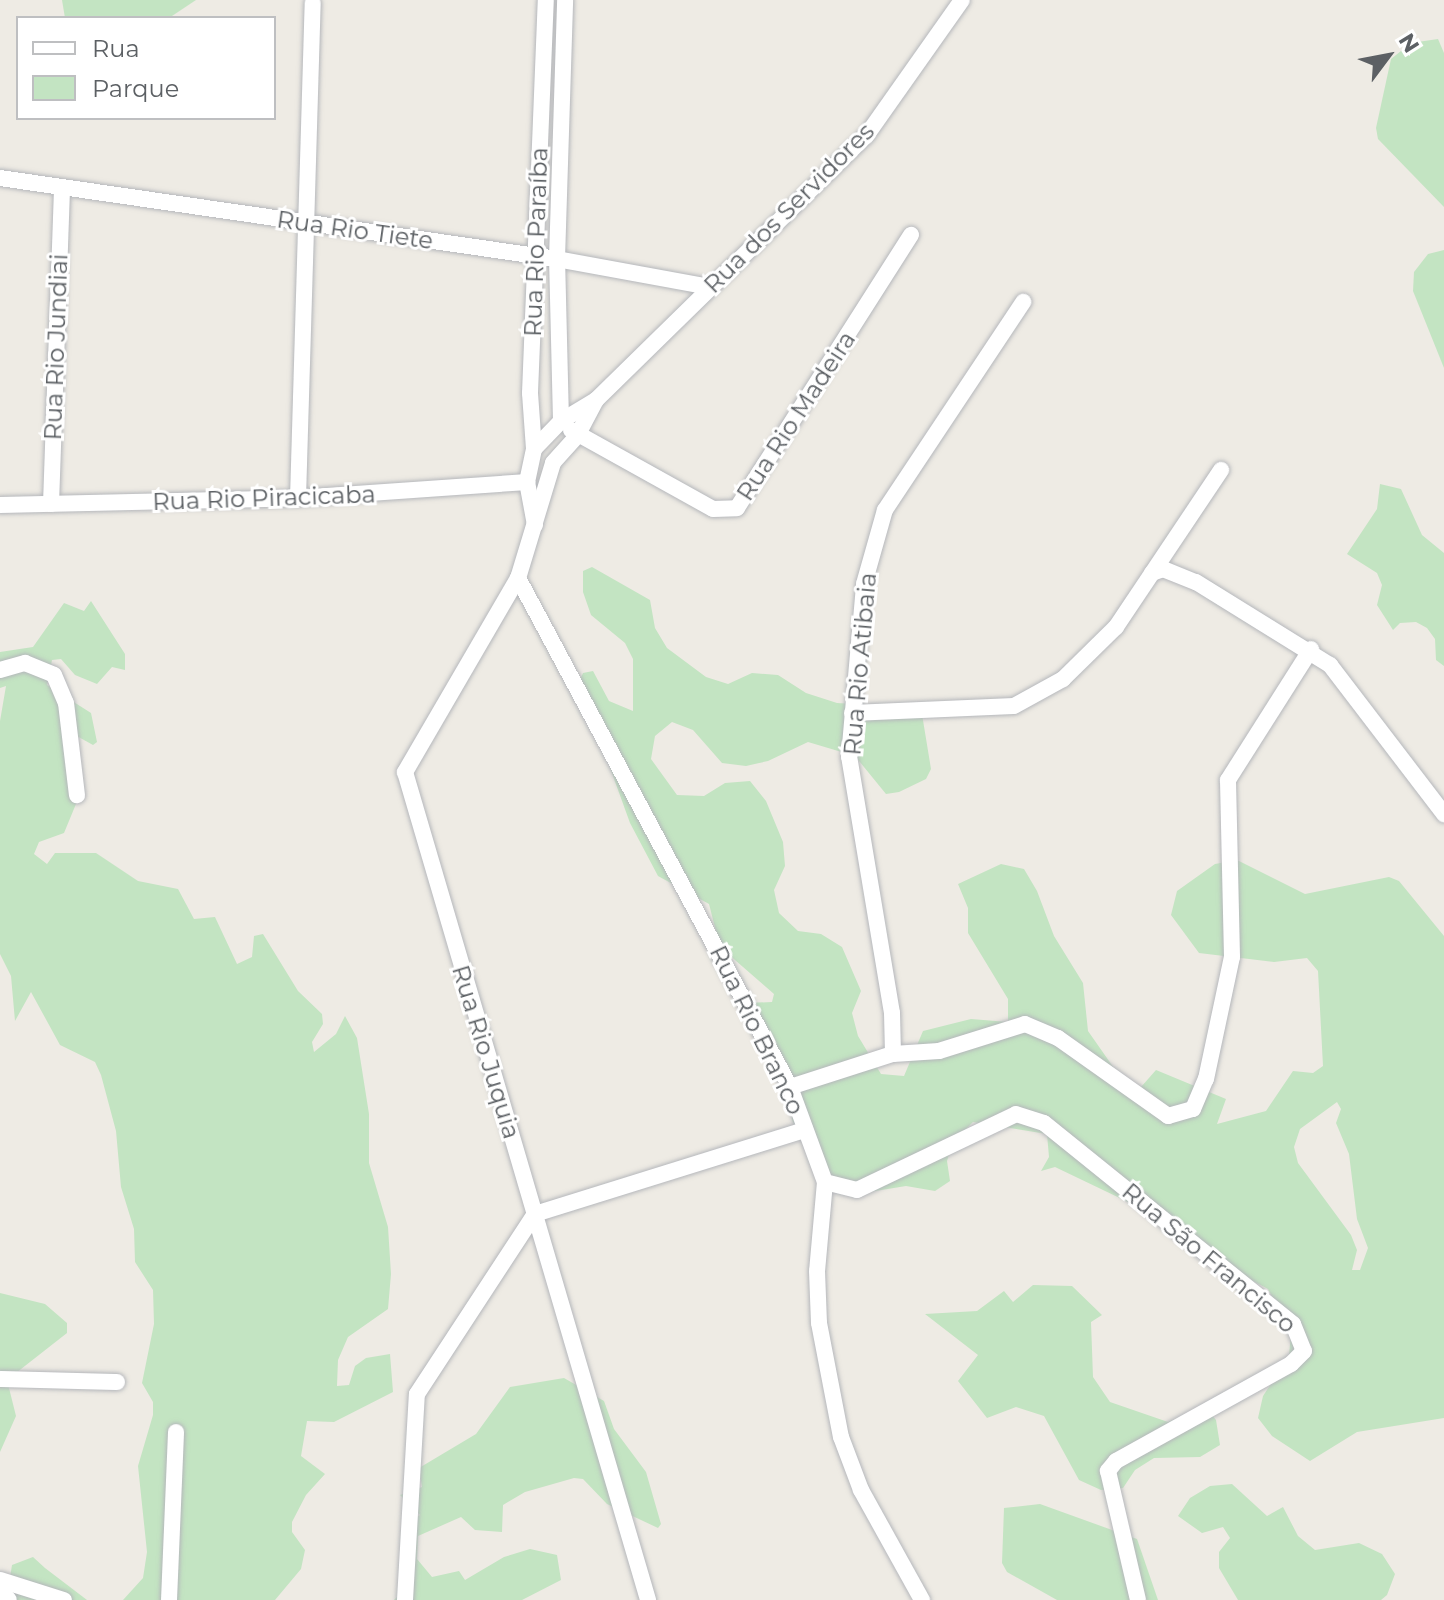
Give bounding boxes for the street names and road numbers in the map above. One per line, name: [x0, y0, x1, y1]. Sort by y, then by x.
street label: Rua dos Servidores: [698, 117, 880, 299]
street label: Rua Rio Paraíba: [518, 147, 554, 337]
street label: Rua Rio Tiete: [275, 205, 435, 255]
street label: Rua Rio Jundiai: [38, 253, 74, 441]
street label: Rua Rio Madeira: [730, 326, 862, 506]
street label: Rua Rio Piracicaba: [152, 480, 376, 516]
street label: Rua Rio Atibaia: [838, 571, 882, 757]
street label: Rua Rio Branco: [704, 941, 810, 1119]
street label: Rua Rio Juquia: [446, 962, 526, 1142]
street label: Rua São Francisco: [1116, 1177, 1302, 1339]

